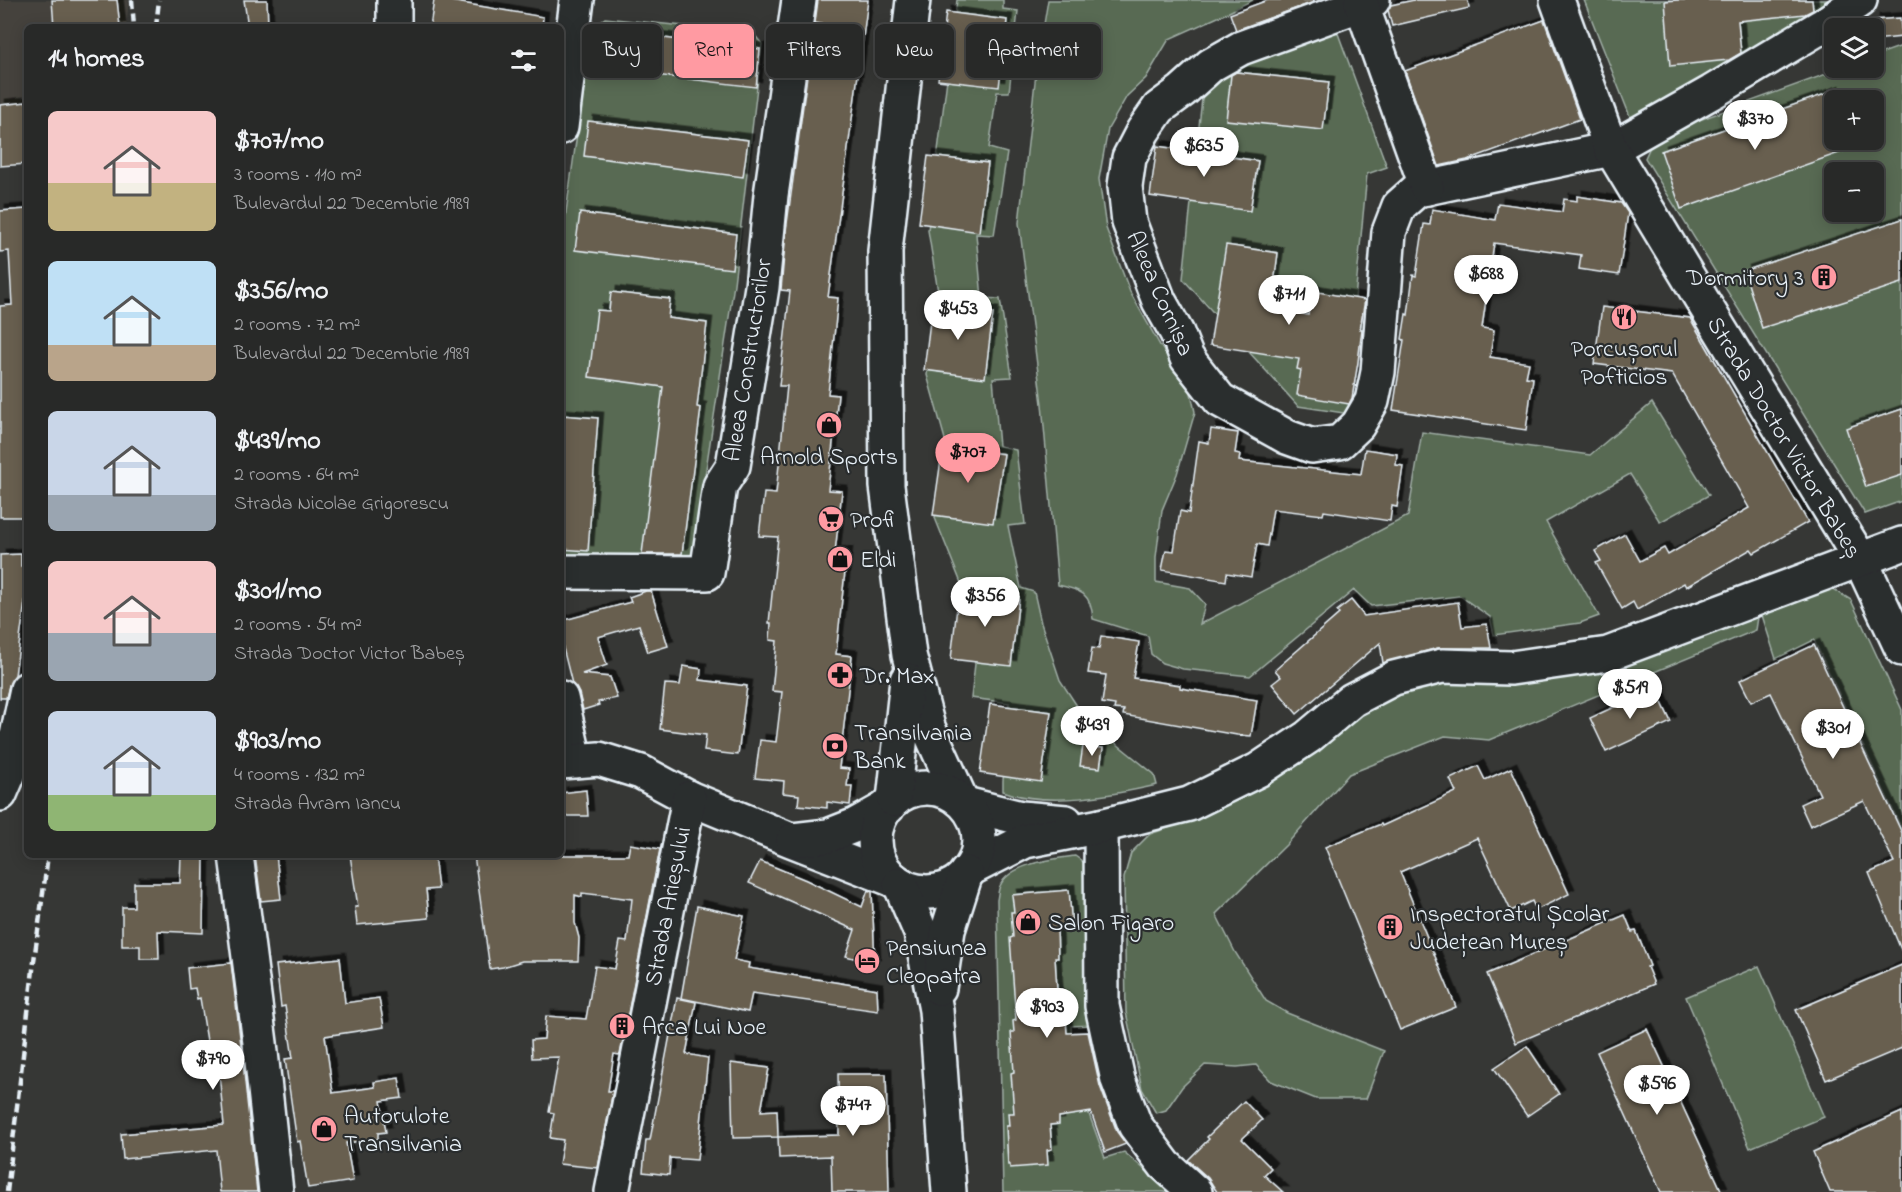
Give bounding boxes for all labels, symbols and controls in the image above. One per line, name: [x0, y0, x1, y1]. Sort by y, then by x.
map controls: [1824, 18, 1884, 222]
button: layers: [1824, 18, 1884, 78]
chip: Buy: [582, 24, 662, 78]
chip: Rent: [674, 24, 754, 78]
chip: Filters: [766, 24, 863, 78]
chip: New: [875, 24, 954, 78]
chip: Apartment: [966, 24, 1101, 78]
text: 14 homes: [48, 41, 144, 79]
icon: filters: [507, 44, 540, 77]
button: +: [1824, 90, 1884, 150]
pin: $370: [1719, 100, 1791, 151]
text: $370: [1736, 105, 1774, 134]
text: $707/mo: [234, 123, 324, 161]
pin: $635: [1168, 127, 1240, 178]
text: $635: [1184, 132, 1224, 161]
icon: home: [96, 135, 168, 207]
text: 3 rooms · 110 m²: [234, 161, 362, 190]
button: −: [1824, 162, 1884, 222]
text: Bulevardul 22 Decembrie 1989: [234, 190, 469, 219]
street label: Aleea Cornișa: [1116, 226, 1202, 362]
pin: $688: [1450, 255, 1522, 306]
street label: Aleea Constructorilor: [716, 256, 783, 464]
text: $688: [1468, 260, 1504, 289]
place label: Dormitory 3: [1685, 262, 1804, 298]
building icon: Dormitory 3: [1809, 262, 1839, 292]
text: $356/mo: [234, 273, 329, 311]
pin: $711: [1253, 275, 1325, 326]
text: $711: [1272, 280, 1306, 309]
icon: home: [96, 285, 168, 357]
pin: $453: [922, 290, 994, 341]
text: $453: [938, 295, 978, 324]
restaurant icon: Porcușorul Pofticios: [1609, 302, 1639, 332]
street label: Strada Doctor Victor Babeș: [1696, 310, 1869, 566]
text: 2 rooms · 72 m²: [234, 311, 361, 340]
place label: Porcușorul Pofticios: [1571, 333, 1677, 396]
text: Bulevardul 22 Decembrie 1989: [234, 340, 469, 369]
shop icon: Arnold Sports: [814, 410, 844, 440]
text: $439/mo: [234, 423, 321, 461]
pin: $707: [932, 433, 1004, 484]
icon: home: [96, 435, 168, 507]
text: $707: [949, 438, 987, 467]
place label: Arnold Sports: [760, 441, 898, 476]
text: 2 rooms · 64 m²: [234, 461, 359, 490]
text: Strada Nicolae Grigorescu: [234, 490, 449, 519]
supermarket icon: Profi: [816, 504, 846, 534]
place label: Profi: [850, 504, 898, 539]
shop icon: Eldi: [825, 544, 855, 574]
place label: Eldi: [860, 544, 896, 579]
text: $301/mo: [234, 573, 322, 611]
pin: $356: [949, 577, 1021, 628]
text: $356: [965, 582, 1005, 611]
icon: home: [96, 585, 168, 657]
text: 2 rooms · 54 m²: [234, 611, 362, 640]
text: Strada Doctor Victor Babeș: [234, 640, 465, 669]
pharmacy icon: Dr. Max: [825, 660, 855, 690]
place label: Dr. Max: [859, 660, 934, 695]
pin: $519: [1594, 669, 1666, 720]
text: $519: [1612, 674, 1648, 703]
pin: $439: [1056, 706, 1128, 757]
pin: $301: [1797, 709, 1869, 760]
text: $439: [1075, 711, 1109, 740]
text: $301: [1815, 714, 1851, 743]
place label: Transilvania Bank: [853, 717, 972, 780]
text: $903/mo: [234, 723, 321, 761]
bank icon: Transilvania Bank: [820, 731, 850, 761]
icon: home: [96, 735, 168, 807]
text: 4 rooms · 132 m²: [234, 761, 365, 790]
text: Strada Avram Iancu: [234, 790, 401, 819]
street label: Strada Arieșului: [637, 824, 702, 989]
place label: Inspectoratul Școlar Județean Mureș: [1410, 898, 1610, 961]
shop icon: Salon Figaro: [1013, 907, 1043, 937]
place label: Salon Figaro: [1048, 907, 1174, 942]
building icon: Inspectoratul Școlar Județean Mureș: [1375, 912, 1405, 942]
place label: Pensiunea Cleopatra: [886, 932, 987, 995]
hotel icon: Pensiunea Cleopatra: [852, 946, 882, 976]
pin: $903: [1011, 988, 1083, 1039]
text: $903: [1029, 993, 1065, 1022]
building icon: Arca Lui Noe: [607, 1011, 637, 1041]
place label: Arca Lui Noe: [642, 1011, 766, 1046]
pin: $790: [177, 1040, 249, 1091]
text: $790: [196, 1045, 231, 1074]
pin: $596: [1621, 1065, 1693, 1116]
text: $596: [1638, 1070, 1676, 1099]
pin: $747: [817, 1086, 889, 1137]
text: $747: [835, 1091, 871, 1120]
place label: Autorulote Transilvania: [344, 1100, 462, 1163]
shop icon: Autorulote Transilvania: [309, 1114, 339, 1144]

